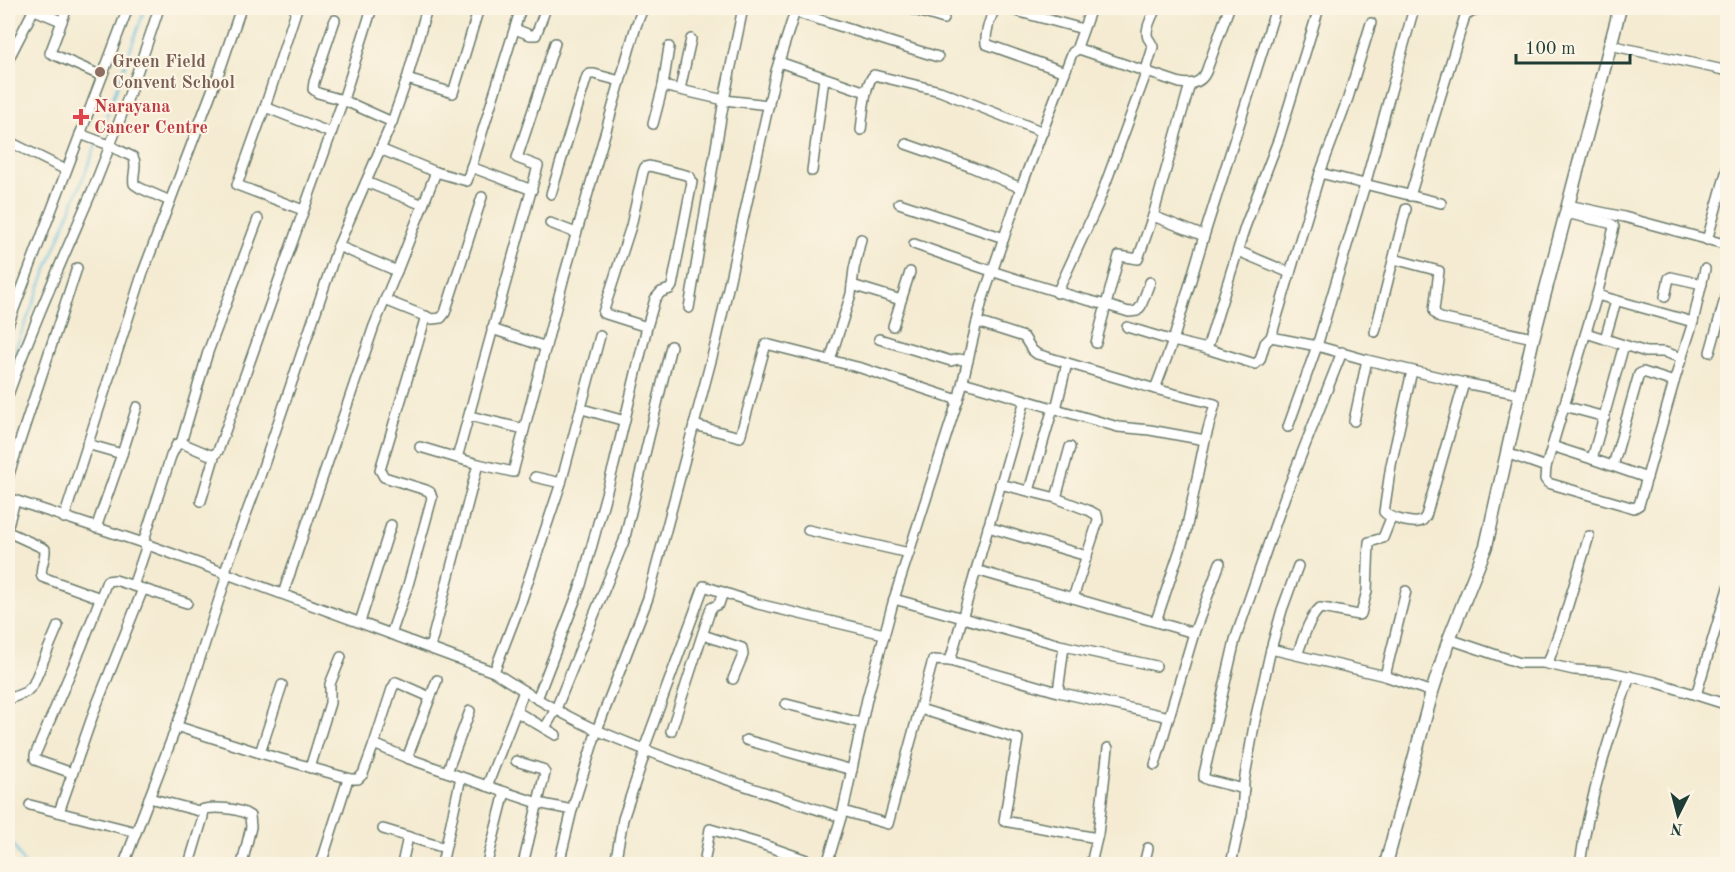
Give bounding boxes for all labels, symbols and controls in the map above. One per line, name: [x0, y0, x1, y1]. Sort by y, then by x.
scale bar: [1516, 27, 1630, 65]
text: 100 m: [1525, 40, 1576, 58]
place label: Green Field Convent School: [112, 53, 235, 92]
marker: Green Field Convent School: [93, 65, 107, 79]
place label: Narayana Cancer Centre: [94, 98, 208, 137]
marker: Narayana Cancer Centre: [72, 108, 90, 126]
north arrow: [1648, 785, 1708, 845]
text: N: [1669, 819, 1684, 837]

